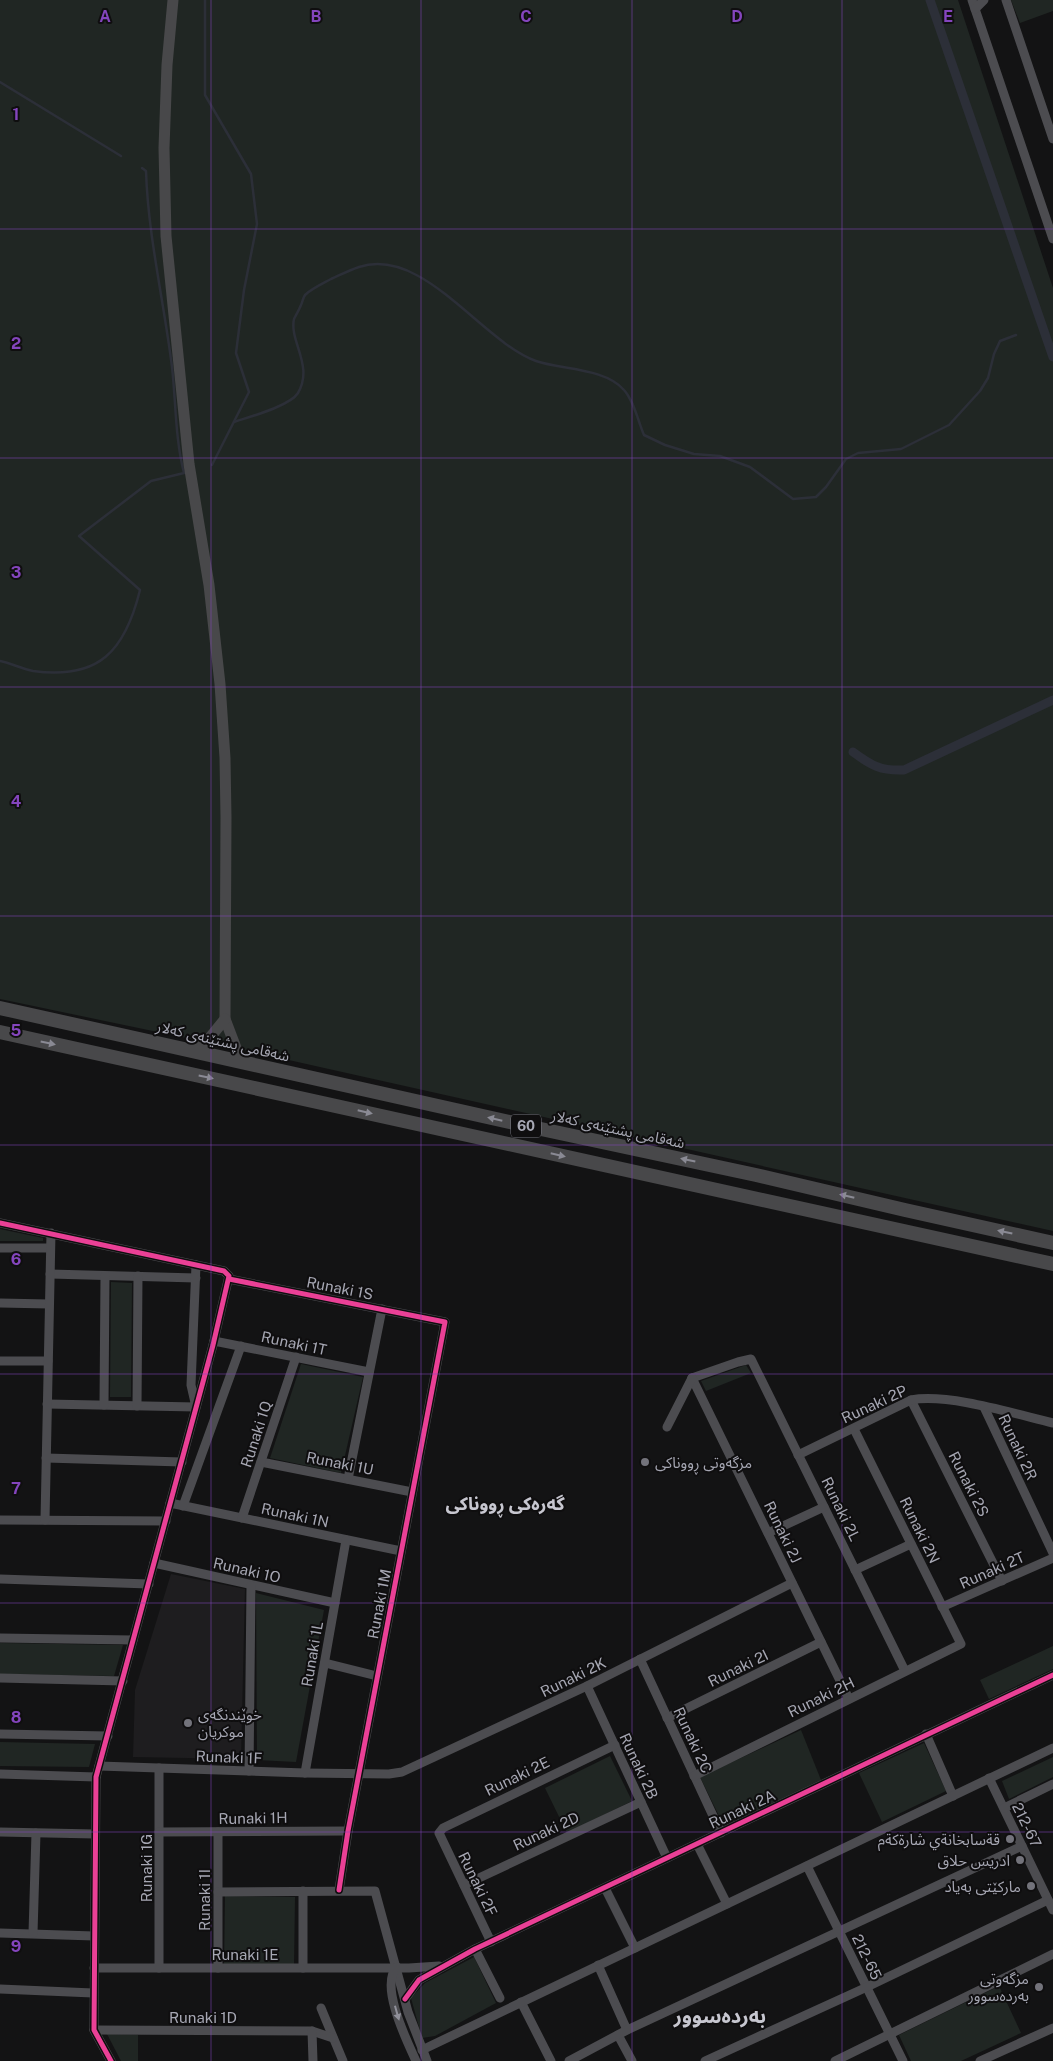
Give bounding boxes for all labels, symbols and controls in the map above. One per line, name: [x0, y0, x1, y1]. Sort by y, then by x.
text: A: [99, 7, 111, 26]
text: B: [311, 7, 322, 26]
text: C: [520, 7, 532, 26]
text: D: [731, 7, 743, 26]
text: E: [943, 7, 953, 26]
text: 1: [13, 105, 19, 124]
text: 2: [11, 334, 21, 353]
text: 3: [11, 563, 21, 582]
text: 4: [11, 792, 22, 811]
street label: شەقامی پشتێنەی کەلار: [153, 1017, 292, 1067]
text: 5: [11, 1021, 22, 1040]
one-way arrow: [40, 1039, 55, 1047]
one-way arrow: [199, 1073, 214, 1081]
street label: شەقامی پشتێنەی کەلار: [548, 1106, 687, 1154]
one-way arrow: [358, 1108, 373, 1116]
one-way arrow: [487, 1114, 503, 1122]
road number: 60: [511, 1114, 541, 1138]
one-way arrow: [550, 1151, 565, 1159]
one-way arrow: [681, 1156, 696, 1164]
one-way arrow: [839, 1192, 854, 1200]
one-way arrow: [998, 1228, 1013, 1236]
text: 6: [11, 1250, 21, 1269]
street label: Runaki 1S: [305, 1273, 375, 1303]
street label: Runaki 1T: [260, 1328, 328, 1358]
street label: Runaki 2P: [839, 1381, 910, 1427]
street label: Runaki 1Q: [237, 1399, 275, 1469]
street label: Runaki 2R: [995, 1411, 1041, 1483]
street label: Runaki 1U: [305, 1448, 375, 1478]
street label: Runaki 2S: [945, 1449, 993, 1519]
place label: مزگەوتی ڕووناکی: [655, 1454, 752, 1475]
marker: مزگەوتی ڕووناکی: [639, 1456, 651, 1468]
street label: Runaki 2L: [818, 1474, 864, 1544]
text: 7: [11, 1479, 21, 1498]
district label: گەرەکی ڕووناکی: [445, 1493, 565, 1518]
street label: Runaki 2N: [897, 1494, 943, 1566]
street label: Runaki 2J: [761, 1498, 805, 1566]
street label: Runaki 1N: [260, 1500, 330, 1530]
street label: Runaki 2T: [957, 1548, 1027, 1592]
street label: Runaki 1O: [212, 1554, 282, 1586]
street label: Runaki 1M: [364, 1568, 394, 1640]
street label: Runaki 1L: [298, 1620, 326, 1688]
street label: Runaki 2I: [705, 1646, 771, 1690]
street label: Runaki 2K: [538, 1654, 608, 1700]
street label: Runaki 2H: [785, 1674, 857, 1720]
street label: Runaki 2C: [670, 1704, 716, 1776]
place label: خوێندنگەی موکریان: [198, 1706, 262, 1741]
text: 8: [11, 1708, 22, 1727]
marker: خوێندنگەی موکریان: [182, 1717, 194, 1729]
street label: Runaki 2B: [616, 1730, 662, 1802]
street label: Runaki 1F: [195, 1747, 263, 1767]
street label: Runaki 2E: [482, 1753, 552, 1799]
street label: Runaki 2A: [706, 1786, 778, 1832]
street label: 212-67: [1009, 1800, 1045, 1850]
street label: Runaki 2D: [510, 1808, 582, 1854]
street label: Runaki 1H: [218, 1809, 288, 1827]
place label: قةسابخانةي شارةكةم: [878, 1831, 1000, 1851]
marker: قةسابخانةي شارةكةم: [1004, 1833, 1016, 1845]
street label: Runaki 1G: [138, 1834, 155, 1902]
street label: Runaki 2F: [455, 1849, 501, 1919]
place label: ادريس حلاق: [938, 1852, 1010, 1870]
marker: ادريس حلاق: [1014, 1854, 1026, 1866]
street label: Runaki 1I: [196, 1869, 213, 1931]
place label: مارکێتی بەیاد: [944, 1878, 1021, 1896]
marker: مارکێتی بەیاد: [1025, 1880, 1037, 1892]
street label: 212-65: [849, 1931, 885, 1983]
text: 9: [11, 1937, 21, 1956]
street label: Runaki 1E: [212, 1946, 278, 1963]
place label: مزگەوتی بەردەسوور: [967, 1970, 1029, 2005]
marker: مزگەوتی بەردەسوور: [1033, 1981, 1045, 1993]
district label: بەردەسوور: [673, 2004, 766, 2028]
one-way arrow: [394, 2006, 402, 2021]
street label: Runaki 1D: [169, 2009, 237, 2026]

